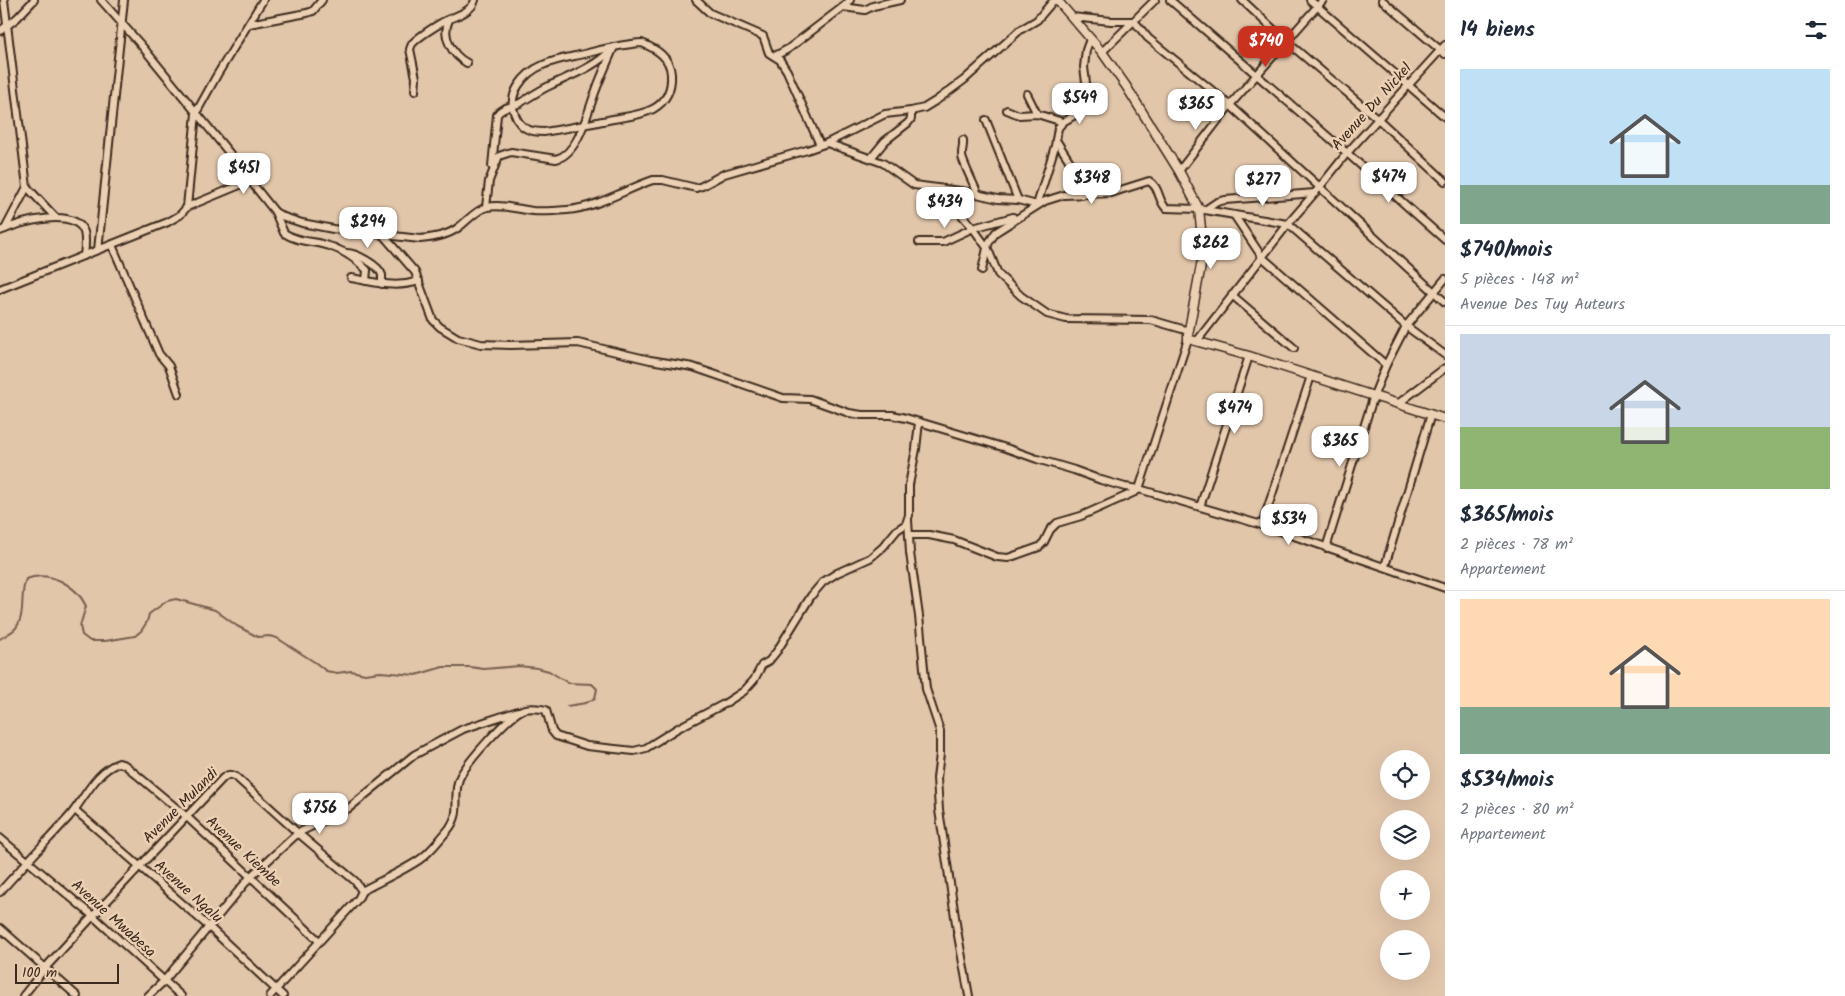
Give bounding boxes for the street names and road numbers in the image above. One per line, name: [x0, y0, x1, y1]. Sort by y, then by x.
street label: Avenue Du Nickel: [1326, 58, 1418, 156]
street label: Avenue Mulandi: [138, 762, 225, 849]
street label: Avenue Kiembe: [200, 811, 286, 894]
street label: Avenue Ngalu: [148, 855, 228, 929]
street label: Avenue Mwabesa: [65, 874, 161, 964]

